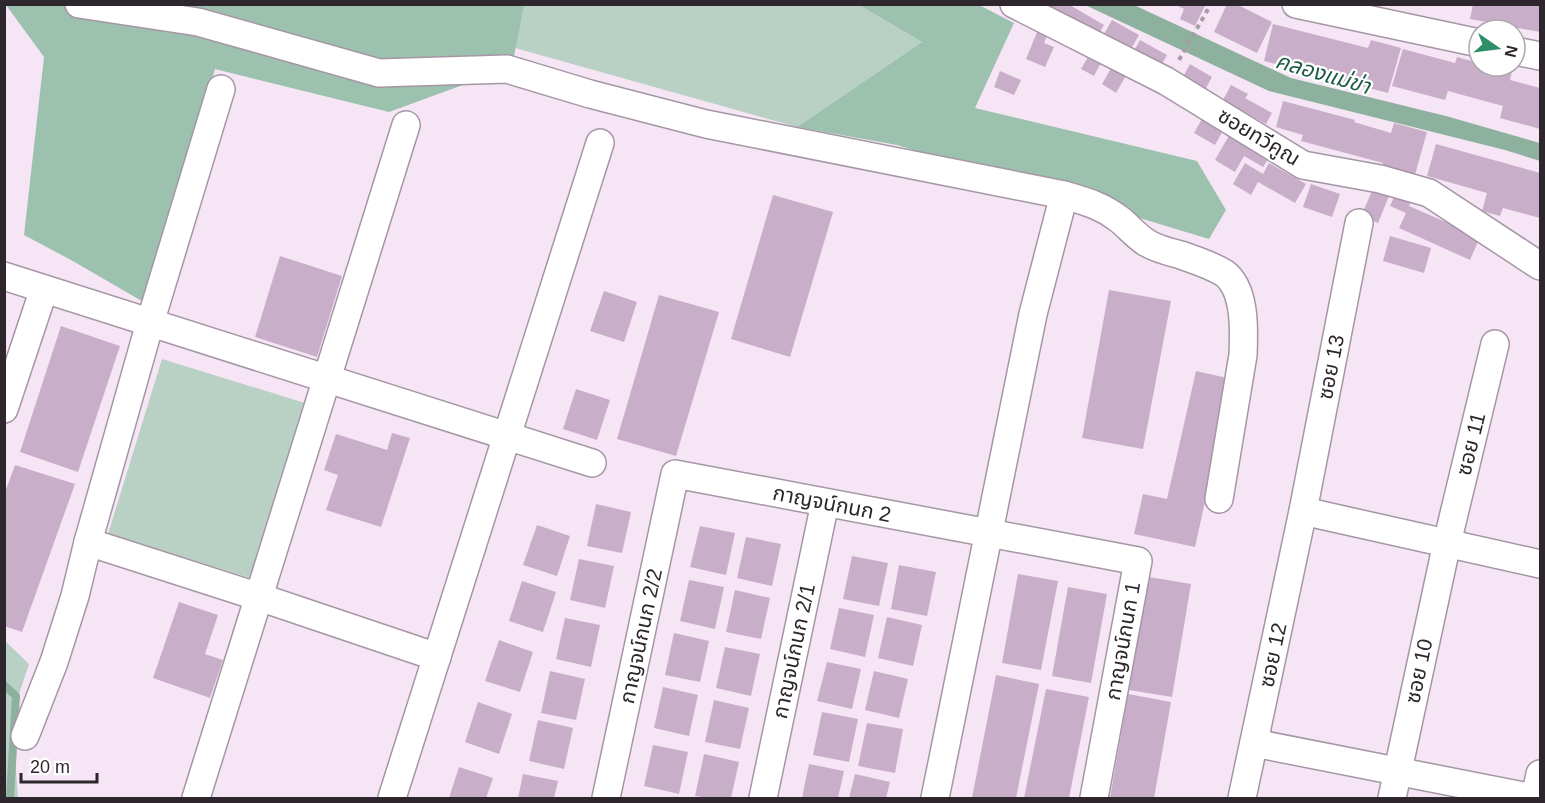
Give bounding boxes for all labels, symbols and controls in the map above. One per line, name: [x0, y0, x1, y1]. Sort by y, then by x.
north arrow: [1467, 18, 1527, 78]
text: N: [1501, 44, 1521, 59]
water label: คลองแม่ข่า: [1273, 48, 1374, 99]
street label: ซอยทวีคูณ: [1213, 103, 1304, 172]
street label: ซอย 13: [1313, 333, 1348, 401]
street label: ซอย 11: [1452, 410, 1489, 478]
street label: กาญจน์กนก 2: [771, 481, 893, 526]
street label: กาญจน์กนก 2/2: [615, 566, 666, 705]
street label: กาญจน์กนก 1: [1101, 580, 1144, 702]
street label: กาญจน์กนก 2/1: [768, 581, 819, 720]
street label: ซอย 12: [1254, 621, 1291, 689]
street label: ซอย 10: [1400, 637, 1437, 705]
scale bar: [21, 746, 98, 784]
text: 20 m: [30, 757, 70, 777]

